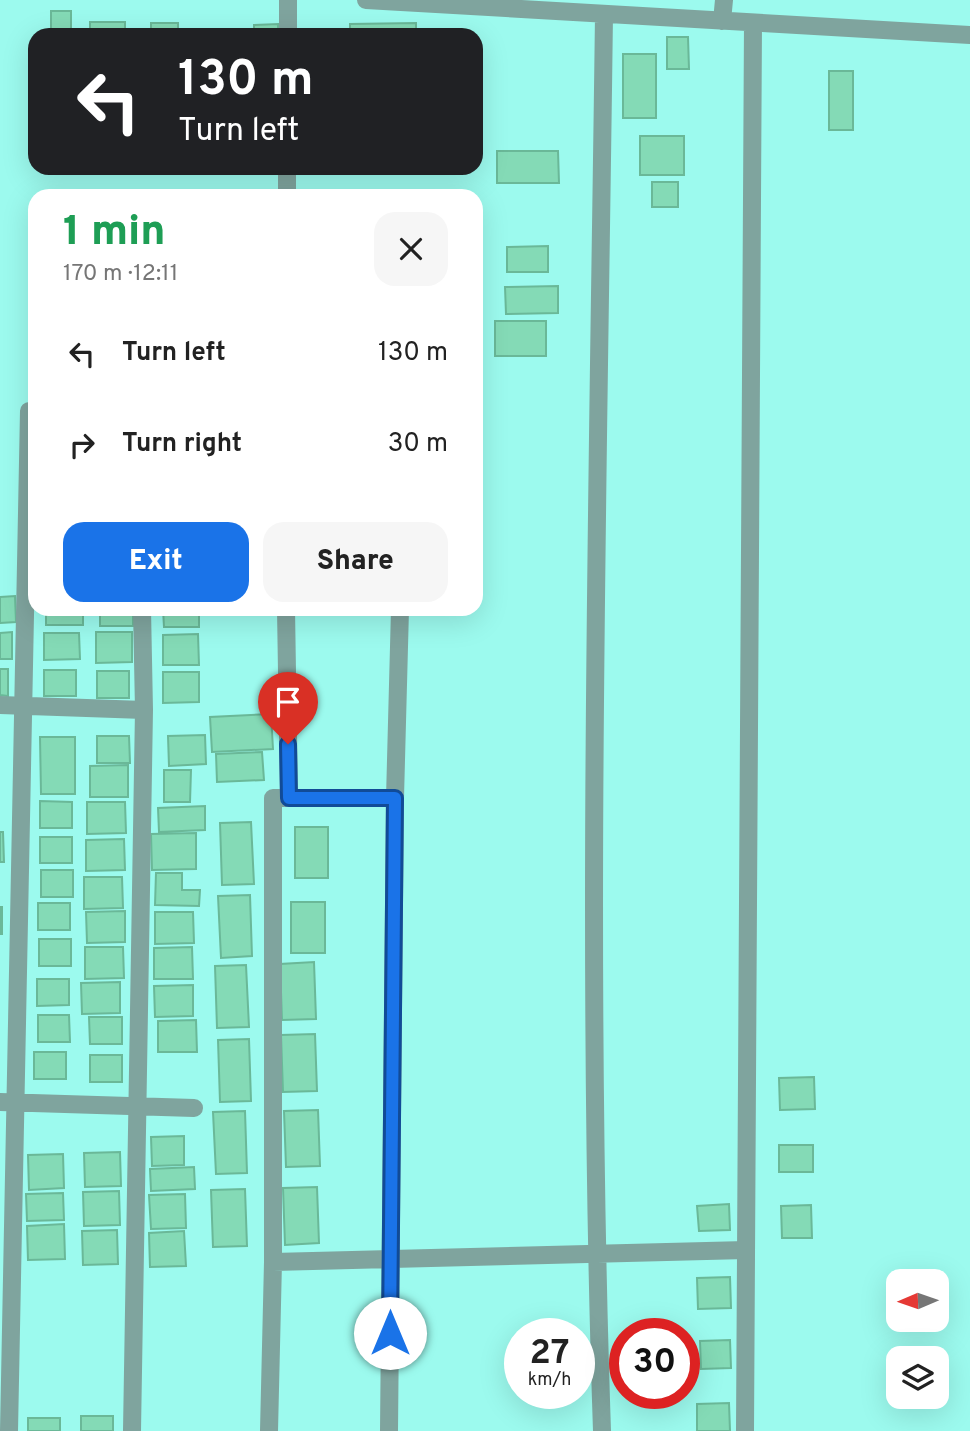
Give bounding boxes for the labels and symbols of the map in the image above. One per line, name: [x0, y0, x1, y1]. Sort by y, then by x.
pin: [258, 672, 318, 744]
north arrow: [886, 1269, 948, 1332]
position arrow: [353, 1296, 427, 1370]
speed limit sign: 30: [609, 1318, 700, 1409]

